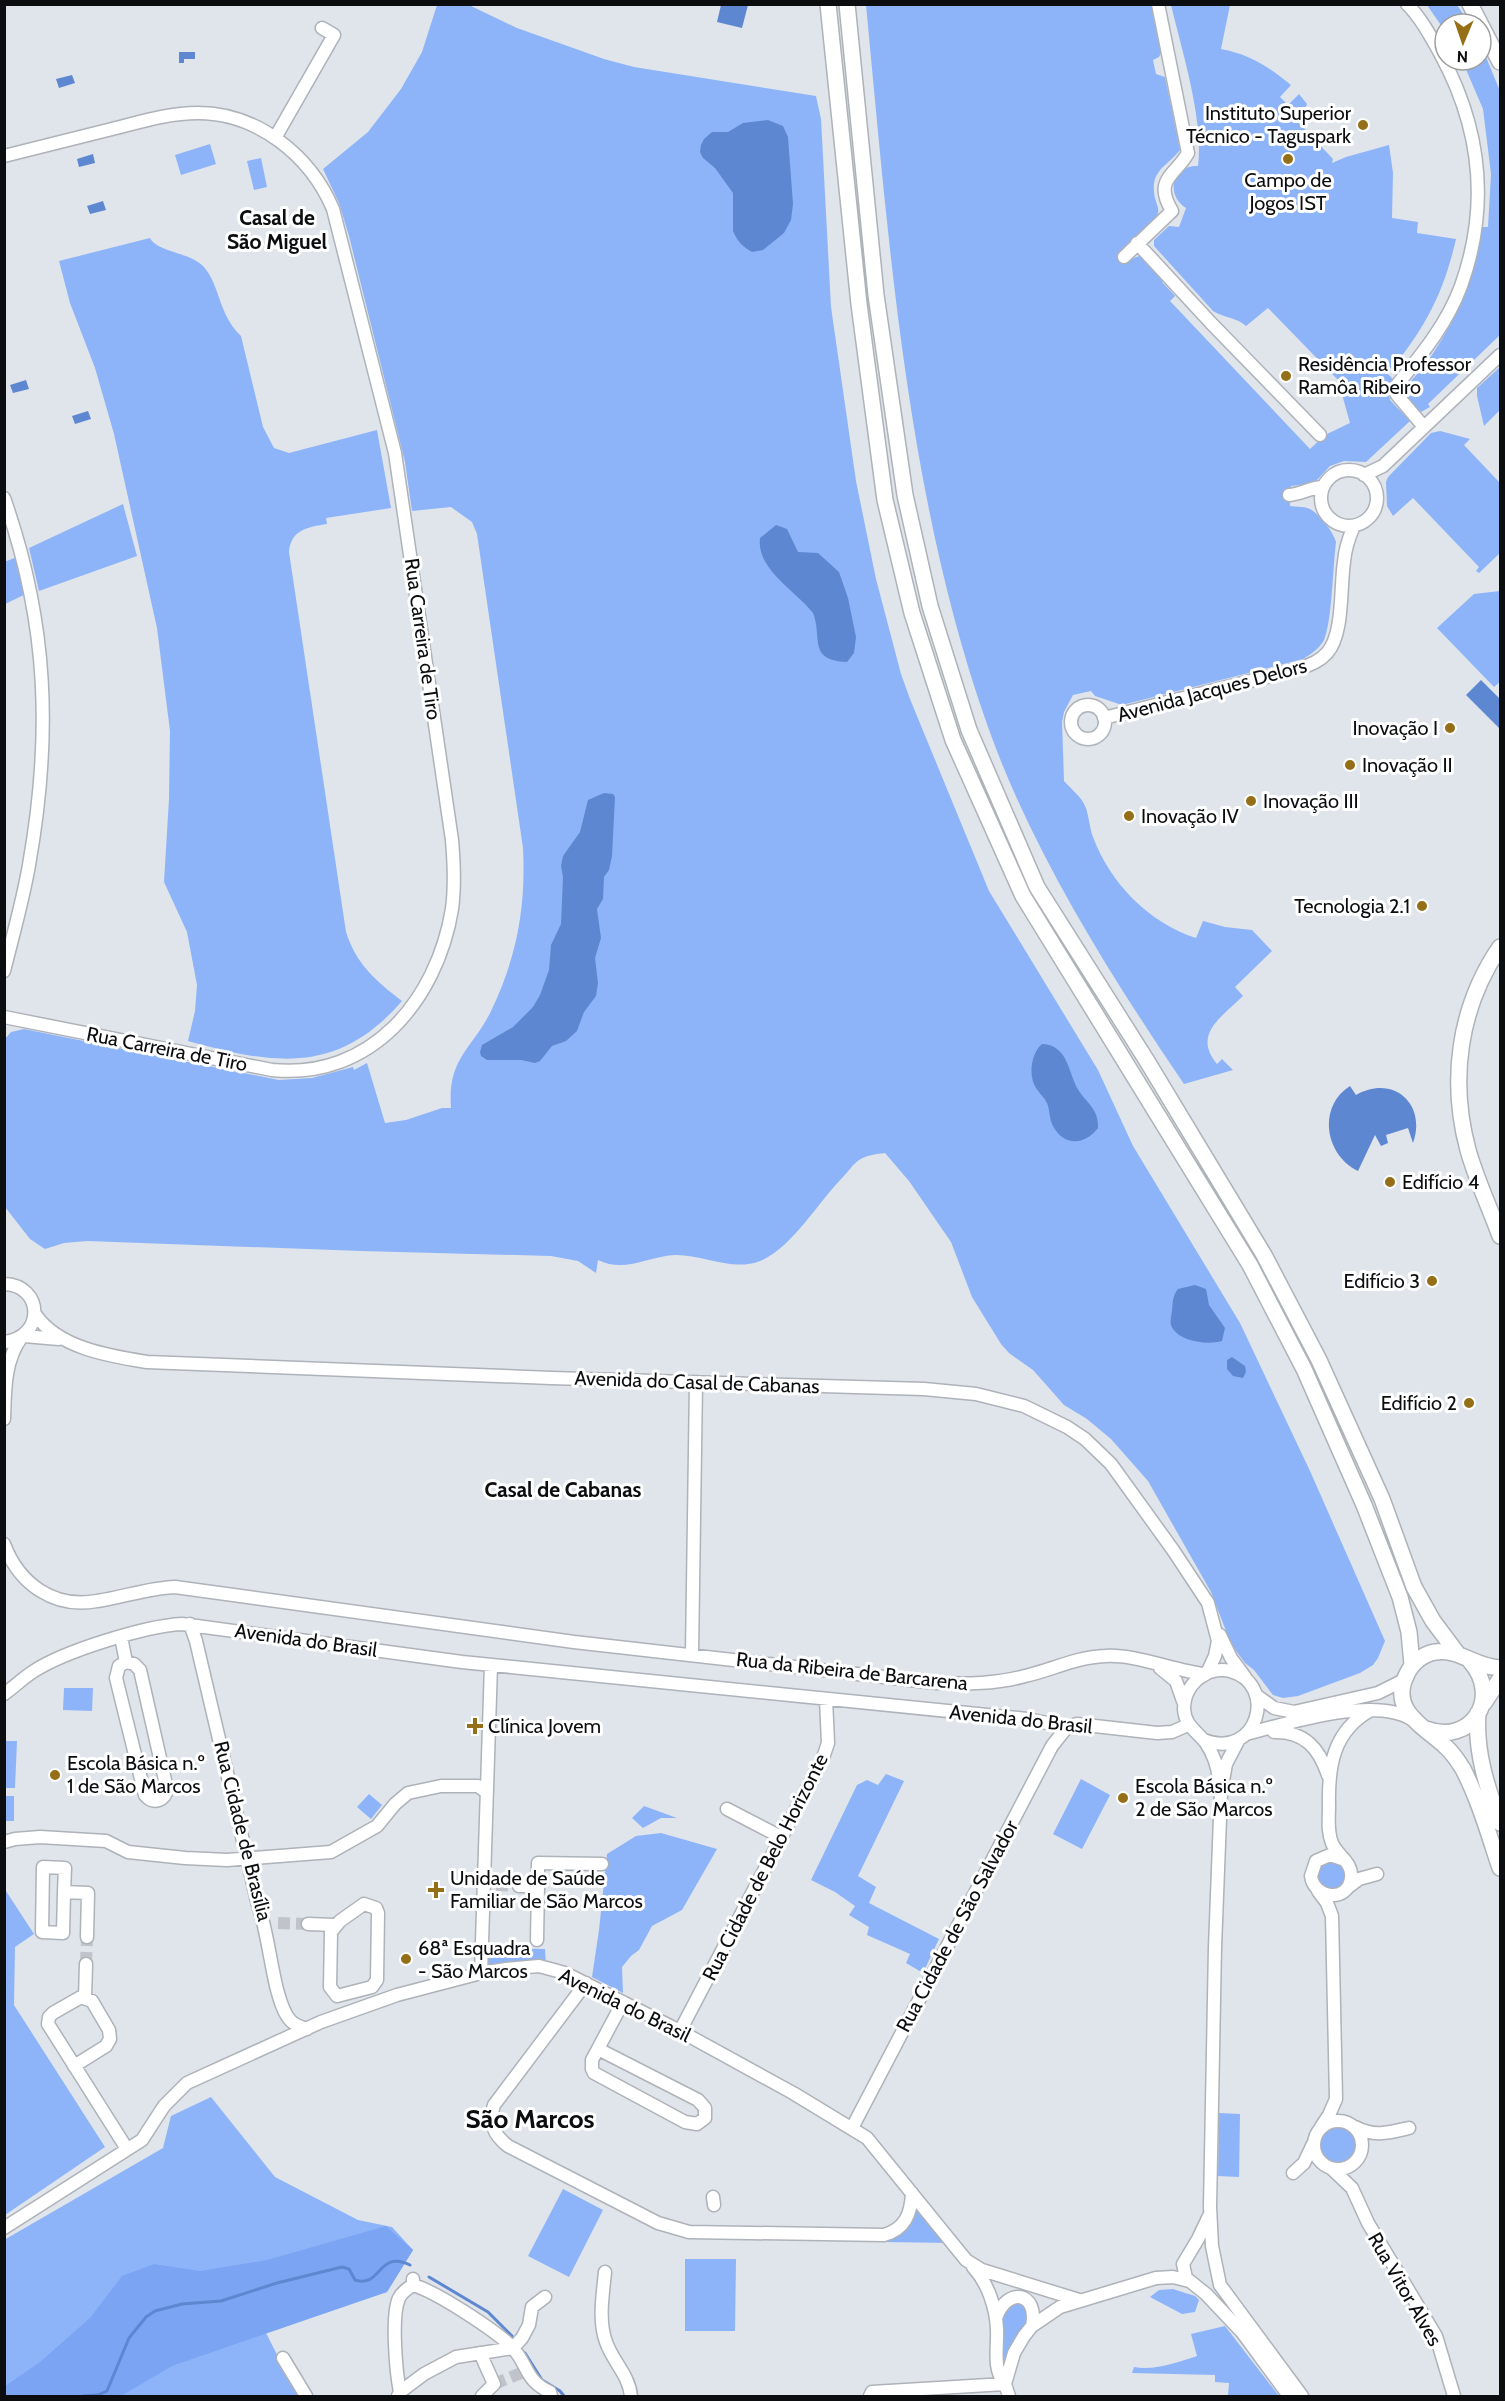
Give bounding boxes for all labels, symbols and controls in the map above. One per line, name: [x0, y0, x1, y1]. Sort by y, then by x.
north arrow: [1433, 12, 1493, 72]
text: N: [1457, 47, 1468, 66]
place label: Instituto Superior Técnico - Taguspark: [1186, 101, 1352, 148]
marker: Instituto Superior Técnico - Taguspark: [1356, 118, 1370, 132]
marker: Campo de Jogos IST: [1281, 152, 1295, 166]
place label: Campo de Jogos IST: [1244, 168, 1332, 215]
district label: Casal de São Miguel: [227, 205, 328, 254]
place label: Residência Professor Ramôa Ribeiro: [1298, 352, 1472, 399]
marker: Residência Professor Ramôa Ribeiro: [1279, 369, 1293, 383]
street label: Rua Carreira de Tiro: [400, 557, 446, 721]
street label: Avenida Jacques Delors: [1115, 653, 1309, 727]
place label: Inovação I: [1352, 716, 1438, 740]
marker: Inovação I: [1443, 721, 1457, 735]
place label: Inovação II: [1362, 753, 1453, 777]
marker: Inovação II: [1343, 758, 1357, 772]
place label: Inovação III: [1263, 789, 1359, 813]
marker: Inovação III: [1244, 794, 1258, 808]
place label: Inovação IV: [1141, 804, 1240, 828]
marker: Inovação IV: [1122, 809, 1136, 823]
place label: Tecnologia 2.1: [1294, 894, 1410, 918]
marker: Tecnologia 2.1: [1415, 899, 1429, 913]
street label: Rua Carreira de Tiro: [85, 1022, 249, 1076]
place label: Edifício 4: [1402, 1170, 1480, 1194]
marker: Edifício 4: [1383, 1175, 1397, 1189]
place label: Edifício 3: [1343, 1269, 1420, 1293]
marker: Edifício 3: [1425, 1274, 1439, 1288]
street label: Avenida do Casal de Cabanas: [574, 1366, 820, 1398]
place label: Edifício 2: [1381, 1391, 1457, 1415]
marker: Edifício 2: [1462, 1396, 1476, 1410]
district label: Casal de Cabanas: [485, 1477, 642, 1502]
street label: Avenida do Brasil: [233, 1618, 379, 1662]
street label: Rua da Ribeira de Barcarena: [735, 1647, 969, 1695]
street label: Avenida do Brasil: [948, 1700, 1094, 1738]
place label: Clínica Jovem: [488, 1714, 601, 1738]
marker: Clínica Jovem: [466, 1717, 484, 1735]
street label: Rua Cidade de Brasília: [209, 1739, 277, 1924]
street label: Rua Cidade de Belo Horizonte: [697, 1749, 833, 1985]
place label: Escola Básica n.º 1 de São Marcos: [67, 1751, 205, 1798]
marker: Escola Básica n.º 1 de São Marcos: [48, 1768, 62, 1782]
place label: Escola Básica n.º 2 de São Marcos: [1135, 1774, 1273, 1821]
marker: Escola Básica n.º 2 de São Marcos: [1116, 1791, 1130, 1805]
street label: Rua Cidade de São Salvador: [891, 1815, 1023, 2036]
place label: Unidade de Saúde Familiar de São Marcos: [450, 1866, 643, 1913]
marker: Unidade de Saúde Familiar de São Marcos: [427, 1881, 445, 1899]
place label: 68ª Esquadra - São Marcos: [418, 1936, 531, 1983]
marker: 68ª Esquadra - São Marcos: [399, 1952, 413, 1966]
street label: Avenida do Brasil: [555, 1963, 695, 2047]
district label: São Marcos: [465, 2103, 595, 2135]
street label: Rua Vitor Alves: [1363, 2228, 1447, 2350]

